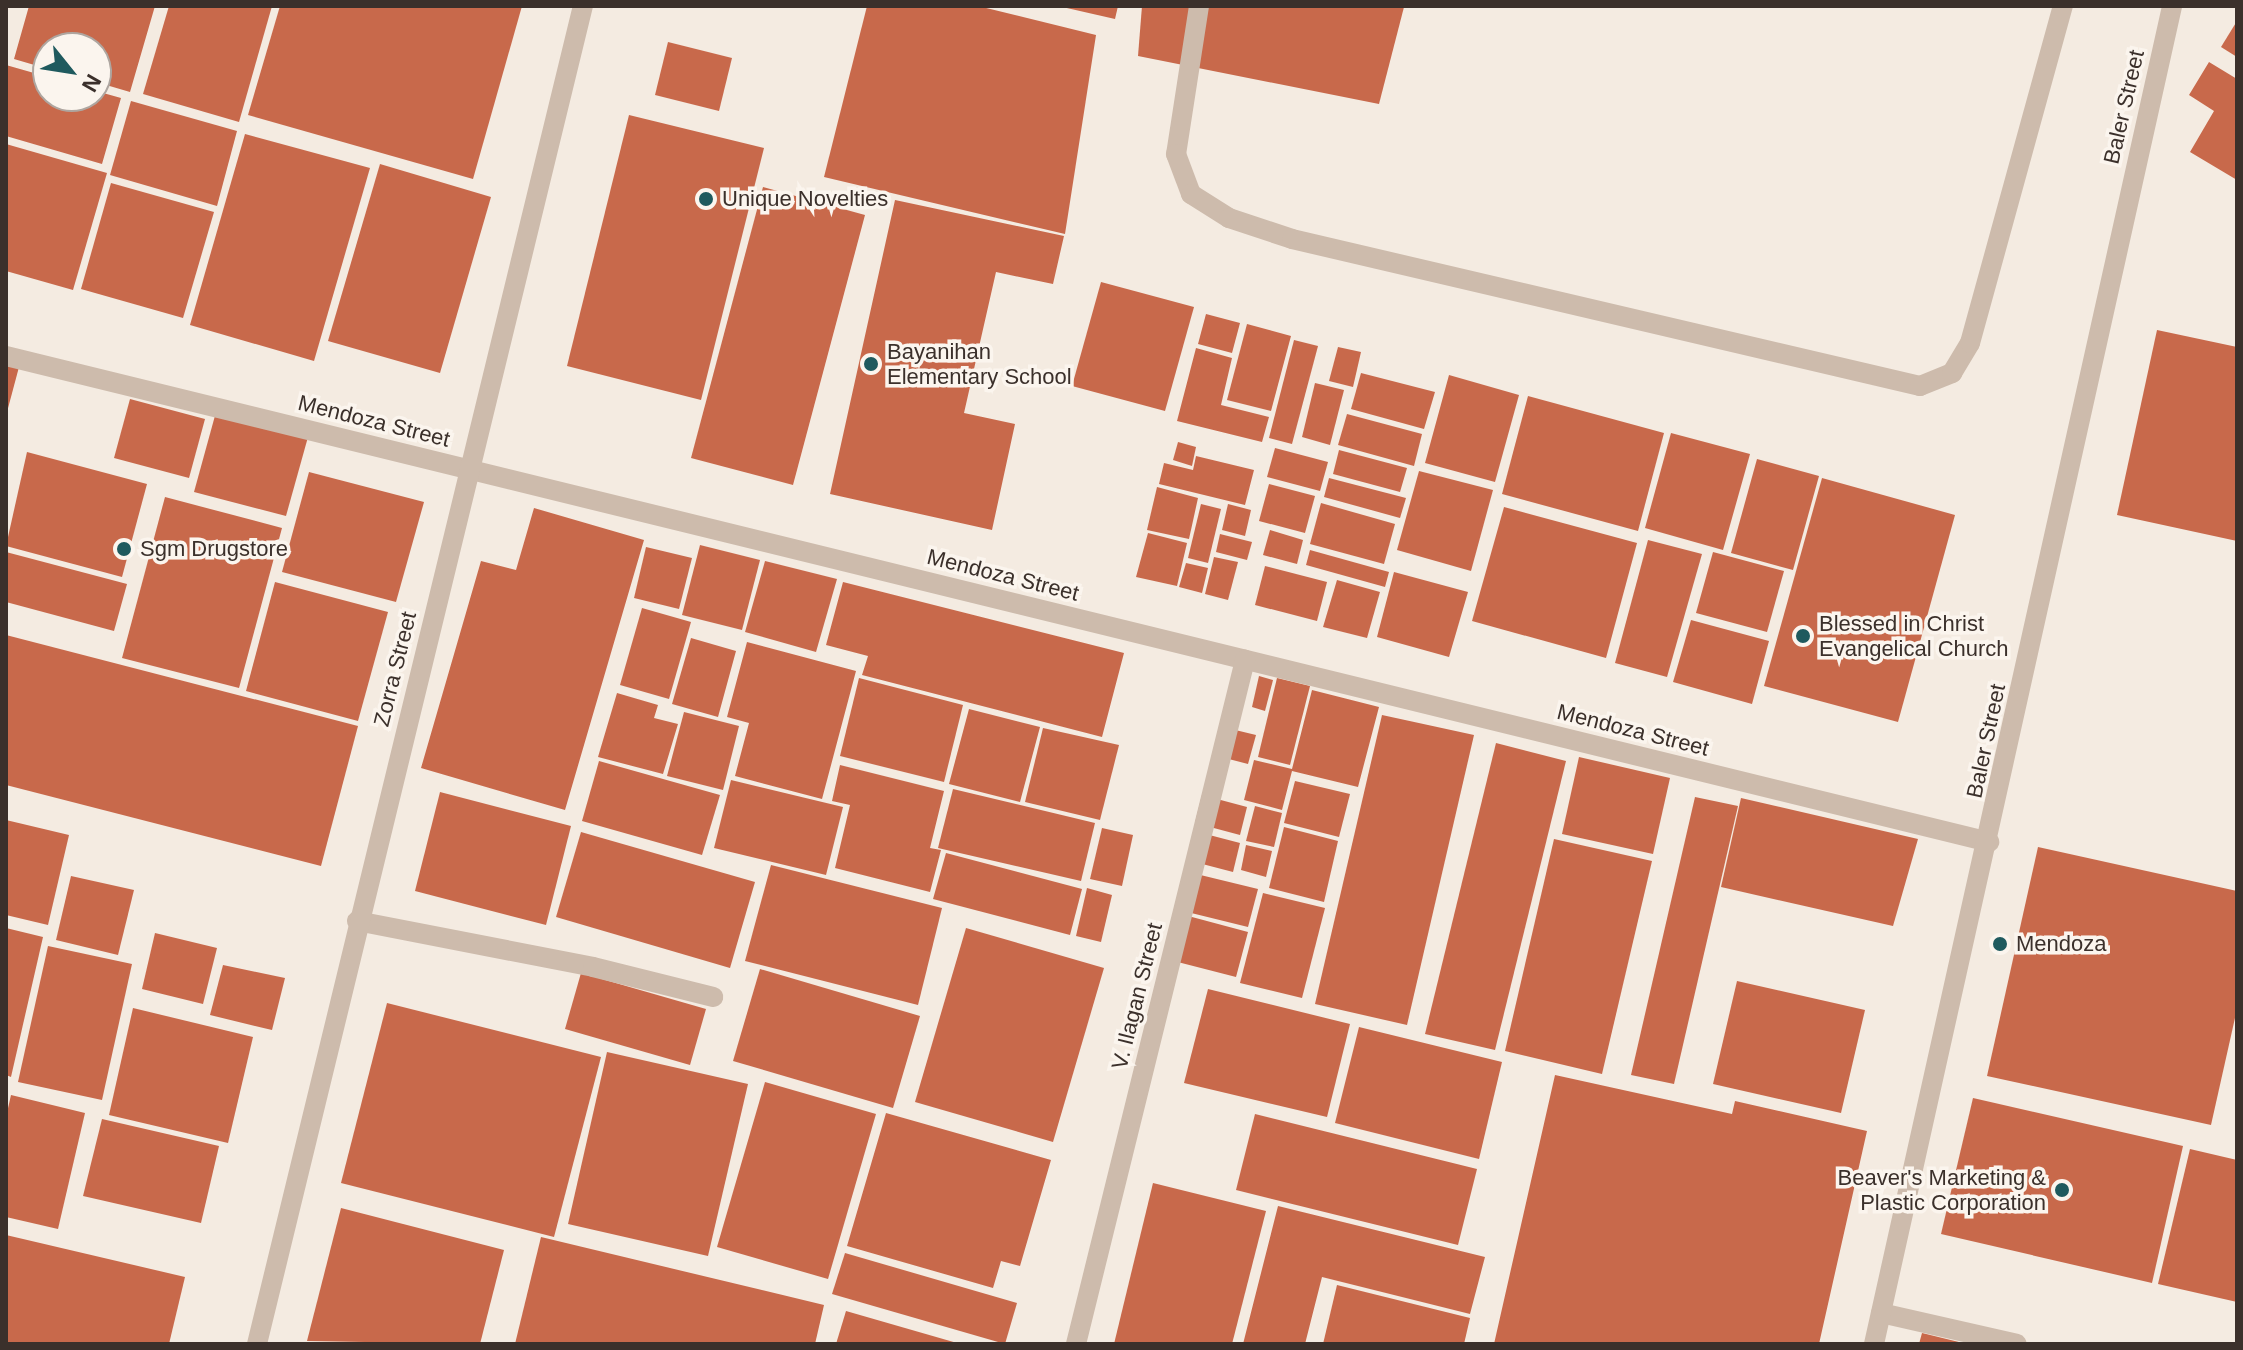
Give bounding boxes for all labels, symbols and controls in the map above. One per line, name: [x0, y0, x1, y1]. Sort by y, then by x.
north arrow: [32, 32, 112, 112]
street label: Baler Street: [2098, 47, 2150, 167]
text: N: [77, 70, 106, 96]
place label: Unique Novelties: [722, 186, 888, 212]
marker: Unique Novelties: [697, 190, 715, 208]
place label: Bayanihan Elementary School: [887, 338, 1072, 390]
marker: Bayanihan Elementary School: [862, 355, 880, 373]
street label: Mendoza Street: [295, 389, 453, 453]
place label: Sgm Drugstore: [140, 536, 288, 562]
marker: Sgm Drugstore: [115, 540, 133, 558]
street label: Mendoza Street: [924, 543, 1082, 607]
street label: Zorra Street: [368, 609, 422, 729]
place label: Blessed in Christ Evangelical Church: [1819, 610, 2009, 662]
marker: Blessed in Christ Evangelical Church: [1794, 627, 1812, 645]
street label: Baler Street: [1961, 681, 2011, 801]
street label: Mendoza Street: [1554, 698, 1712, 762]
street label: V. Ilagan Street: [1106, 920, 1168, 1072]
place label: Mendoza: [2016, 931, 2107, 957]
marker: Mendoza: [1991, 935, 2009, 953]
place label: Beaver's Marketing & Plastic Corporation: [1838, 1164, 2046, 1216]
marker: Beaver's Marketing & Plastic Corporation: [2053, 1181, 2071, 1199]

